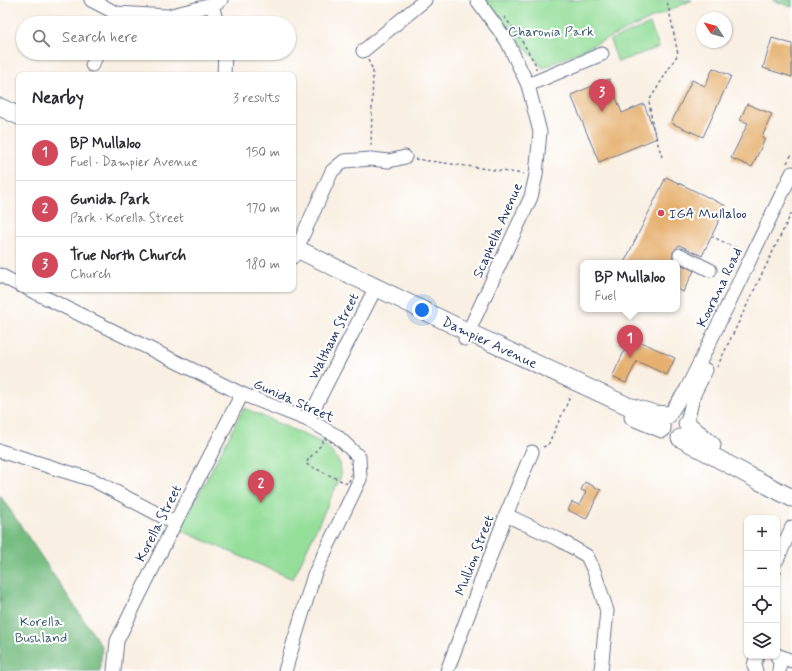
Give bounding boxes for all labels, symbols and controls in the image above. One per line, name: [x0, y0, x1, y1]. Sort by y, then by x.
north arrow: [696, 12, 732, 48]
search box: [16, 16, 296, 60]
park label: Charonia Park: [508, 23, 594, 41]
icon: search: [30, 27, 52, 49]
text: Search here: [62, 28, 138, 48]
pin: 3: [589, 79, 615, 112]
text: Nearby: [32, 87, 84, 109]
text: 3 results: [233, 90, 280, 107]
text: BP Mullaloo: [70, 134, 141, 154]
text: 1: [42, 144, 48, 161]
text: 150 m: [246, 144, 280, 161]
text: Fuel · Dampier Avenue: [70, 154, 198, 171]
street label: Scaphella Avenue: [469, 180, 527, 281]
text: Gunida Park: [70, 190, 150, 210]
text: 2: [42, 200, 48, 217]
text: 170 m: [246, 200, 280, 217]
place label: IGA Mullaloo: [669, 205, 747, 223]
marker: IGA Mullaloo: [656, 208, 666, 218]
text: Park · Korella Street: [70, 210, 184, 227]
street label: Koorana Road: [693, 245, 747, 330]
text: True North Church: [70, 246, 186, 266]
text: 3: [42, 256, 48, 273]
text: 180 m: [245, 256, 280, 273]
popup: [580, 260, 680, 312]
text: Church: [70, 266, 111, 283]
text: BP Mullaloo: [595, 268, 666, 288]
text: Fuel: [595, 288, 616, 305]
street label: Waltham Street: [304, 290, 363, 383]
your location: [412, 300, 432, 320]
street label: Dampier Avenue: [439, 313, 540, 373]
pin: 1: [617, 325, 643, 358]
street label: Gunida Street: [250, 375, 337, 427]
pin: 2: [248, 470, 274, 503]
street label: Korella Street: [132, 482, 186, 565]
street label: Mullion Street: [451, 512, 499, 598]
map controls: [744, 515, 780, 659]
button: +: [744, 515, 780, 551]
button: −: [744, 551, 780, 587]
button: locate: [744, 587, 780, 623]
park label: Korella Bushland: [15, 613, 67, 647]
button: layers: [744, 623, 780, 659]

